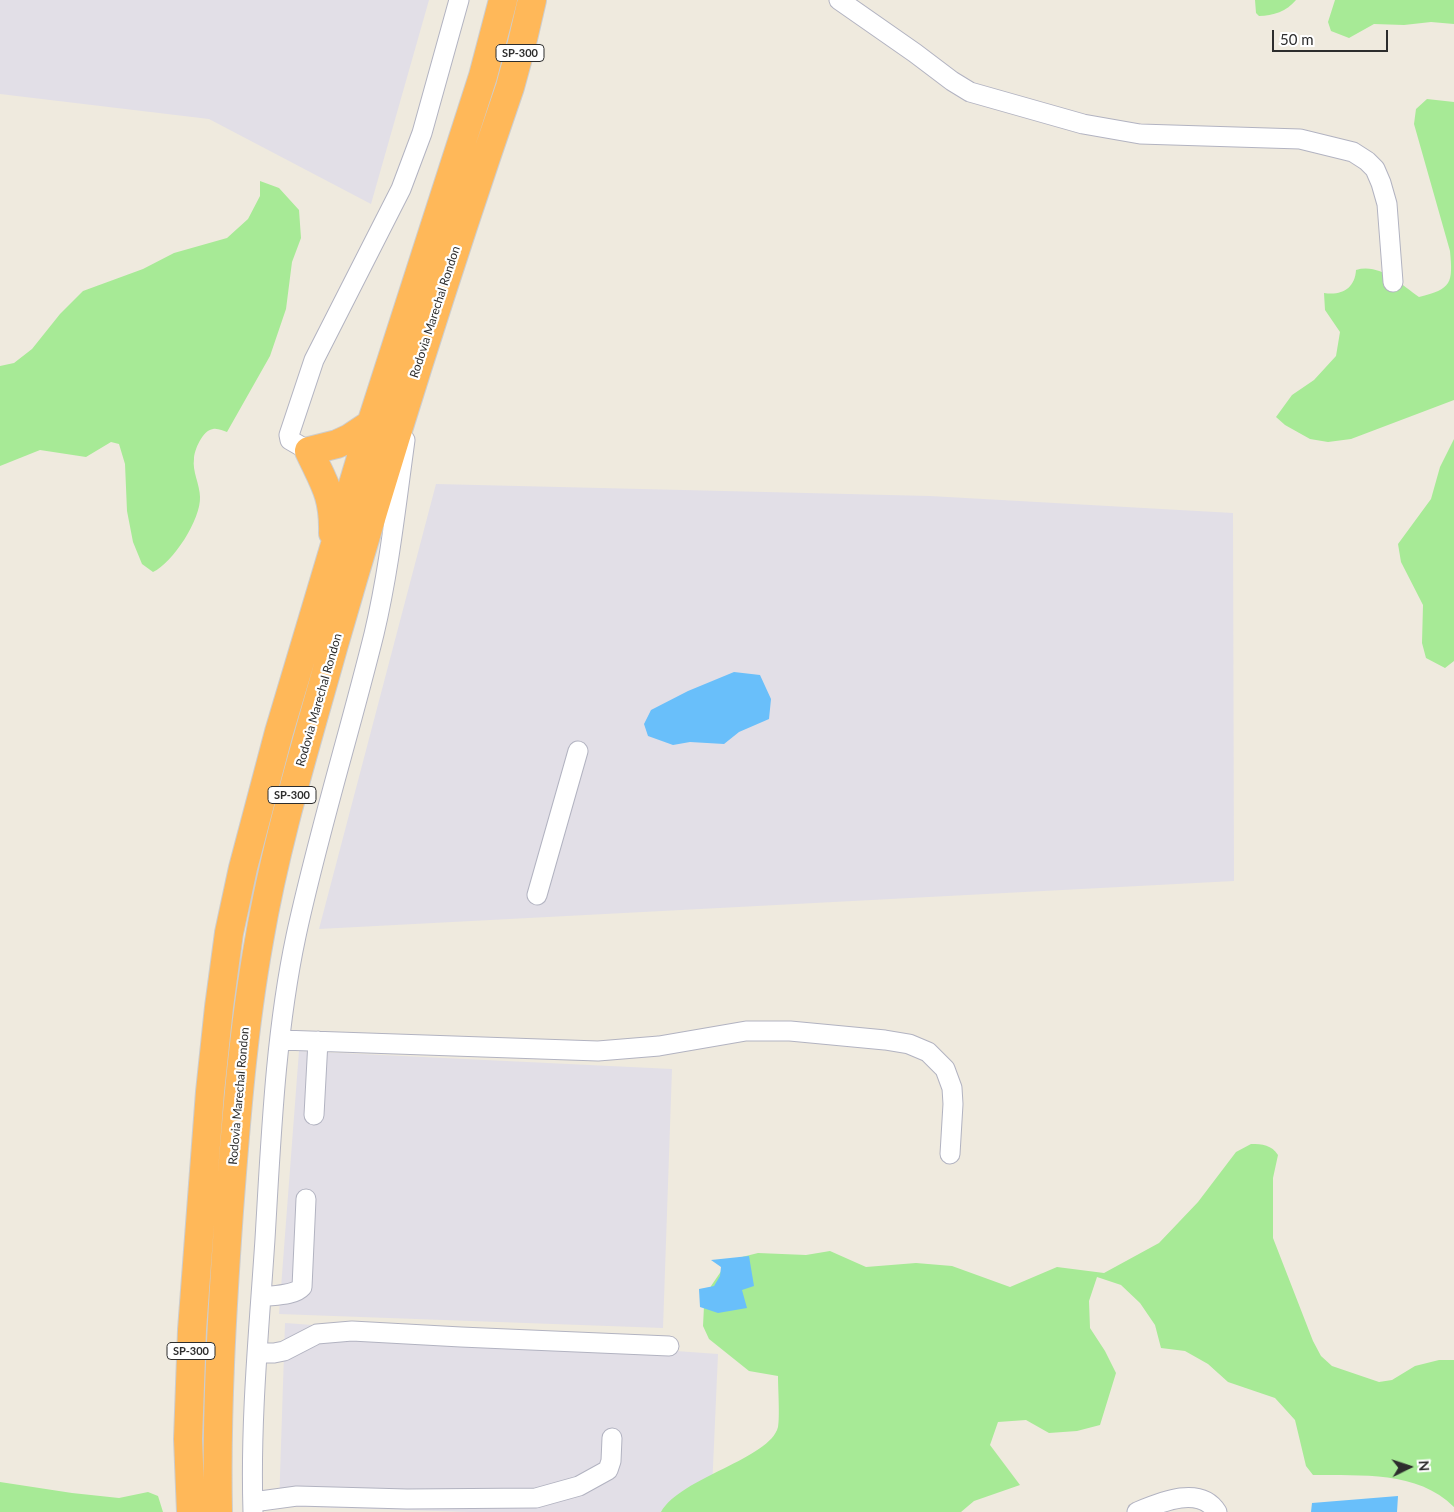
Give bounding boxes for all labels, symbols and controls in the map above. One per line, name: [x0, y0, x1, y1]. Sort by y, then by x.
scale bar: [1274, 20, 1390, 52]
text: 50 m: [1280, 30, 1314, 48]
road number: SP-300: [496, 44, 544, 62]
street label: Rodovia Marechal Rondon: [407, 244, 463, 380]
street label: Rodovia Marechal Rondon: [293, 632, 345, 768]
road number: SP-300: [268, 786, 316, 804]
street label: Rodovia Marechal Rondon: [226, 1027, 252, 1165]
road number: SP-300: [167, 1342, 215, 1360]
north arrow: [1384, 1442, 1434, 1492]
text: N: [1416, 1460, 1433, 1472]

